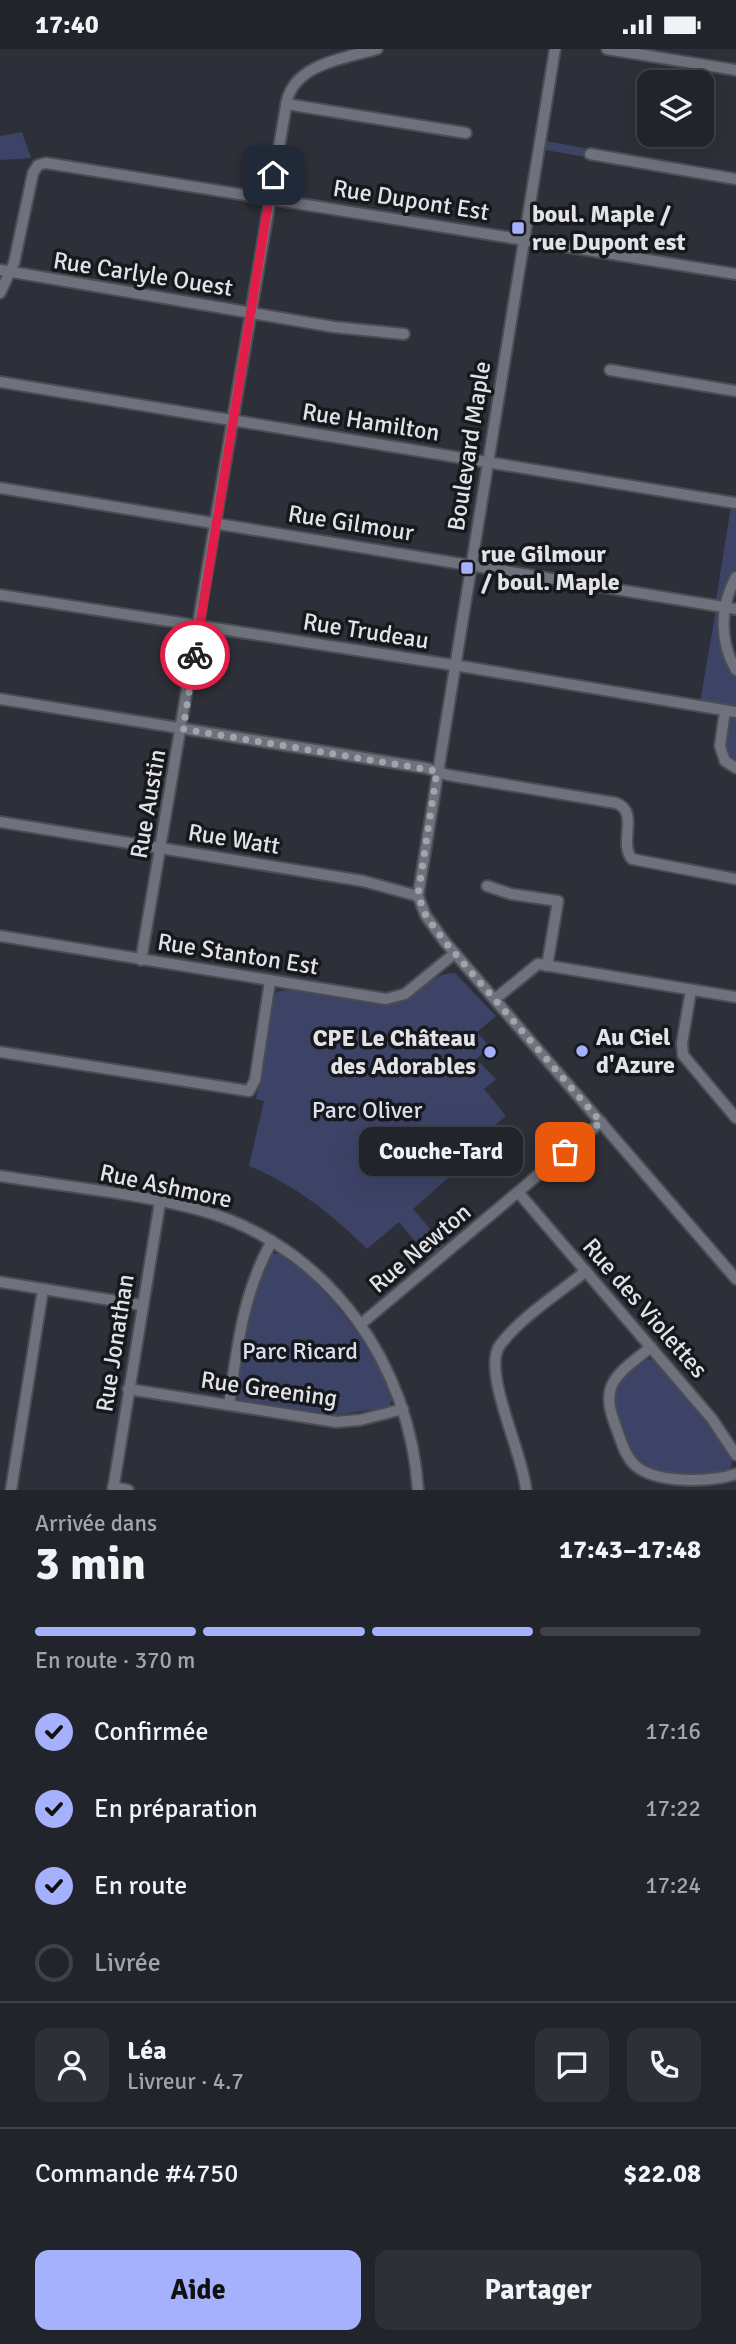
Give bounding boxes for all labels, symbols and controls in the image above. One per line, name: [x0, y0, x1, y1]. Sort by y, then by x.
text: 17:40: [35, 9, 99, 41]
map controls: [637, 70, 714, 147]
button: layers: [637, 70, 714, 147]
pin: [243, 145, 303, 205]
icon: home: [254, 156, 292, 194]
street label: Rue Dupont Est: [331, 173, 491, 227]
place label: boul. Maple / rue Dupont est: [532, 199, 685, 257]
marker: boul. Maple / rue Dupont est: [510, 220, 526, 236]
street label: Rue Carlyle Ouest: [51, 245, 235, 303]
street label: Boulevard Maple: [441, 359, 497, 533]
street label: Rue Hamilton: [300, 396, 442, 448]
street label: Rue Gilmour: [286, 498, 416, 548]
place label: rue Gilmour / boul. Maple: [481, 539, 620, 597]
marker: rue Gilmour / boul. Maple: [459, 560, 475, 576]
street label: Rue Trudeau: [301, 606, 431, 656]
courier: [160, 620, 230, 690]
icon: bike: [176, 636, 214, 674]
street label: Rue Austin: [124, 747, 172, 861]
street label: Rue Watt: [186, 817, 282, 861]
street label: Rue Stanton Est: [155, 926, 321, 982]
place label: Au Ciel d'Azure: [596, 1022, 675, 1080]
place label: CPE Le Château des Adorables: [313, 1023, 476, 1081]
marker: Au Ciel d'Azure: [574, 1043, 590, 1059]
marker: CPE Le Château des Adorables: [482, 1044, 498, 1060]
park label: Parc Oliver: [312, 1095, 422, 1125]
pin: [535, 1122, 595, 1182]
callout: Couche-Tard: [358, 1127, 523, 1177]
icon: bag: [546, 1133, 584, 1171]
text: Couche-Tard: [379, 1137, 503, 1166]
street label: Rue Ashmore: [97, 1157, 235, 1215]
street label: Rue Newton: [363, 1197, 477, 1299]
street label: Rue des Violettes: [576, 1232, 714, 1384]
street label: Rue Jonathan: [89, 1272, 141, 1414]
park label: Parc Ricard: [242, 1336, 358, 1366]
street label: Rue Greening: [199, 1365, 339, 1413]
text: Arrivée dans: [35, 1509, 157, 1538]
text: 17:43–17:48: [559, 1534, 701, 1566]
text: 3 min: [35, 1536, 146, 1592]
text: En route · 370 m: [35, 1646, 195, 1675]
icon: check: [35, 1713, 73, 1751]
text: Confirmée: [94, 1716, 209, 1748]
text: 17:16: [645, 1717, 701, 1746]
icon: check: [35, 1790, 73, 1828]
text: En préparation: [94, 1793, 258, 1825]
text: 17:22: [645, 1794, 701, 1823]
icon: check: [35, 1867, 73, 1905]
text: En route: [94, 1870, 187, 1902]
text: 17:24: [645, 1871, 701, 1900]
text: Livrée: [94, 1947, 161, 1979]
button: person: [35, 2028, 109, 2102]
button: chat: [535, 2028, 609, 2102]
button: phone: [627, 2028, 701, 2102]
text: Léa: [127, 2035, 167, 2067]
text: Livreur · 4.7: [127, 2067, 244, 2096]
text: Commande #4750: [35, 2158, 238, 2190]
text: $22.08: [623, 2158, 701, 2190]
button: Aide: [35, 2250, 361, 2330]
button: Partager: [375, 2250, 701, 2330]

